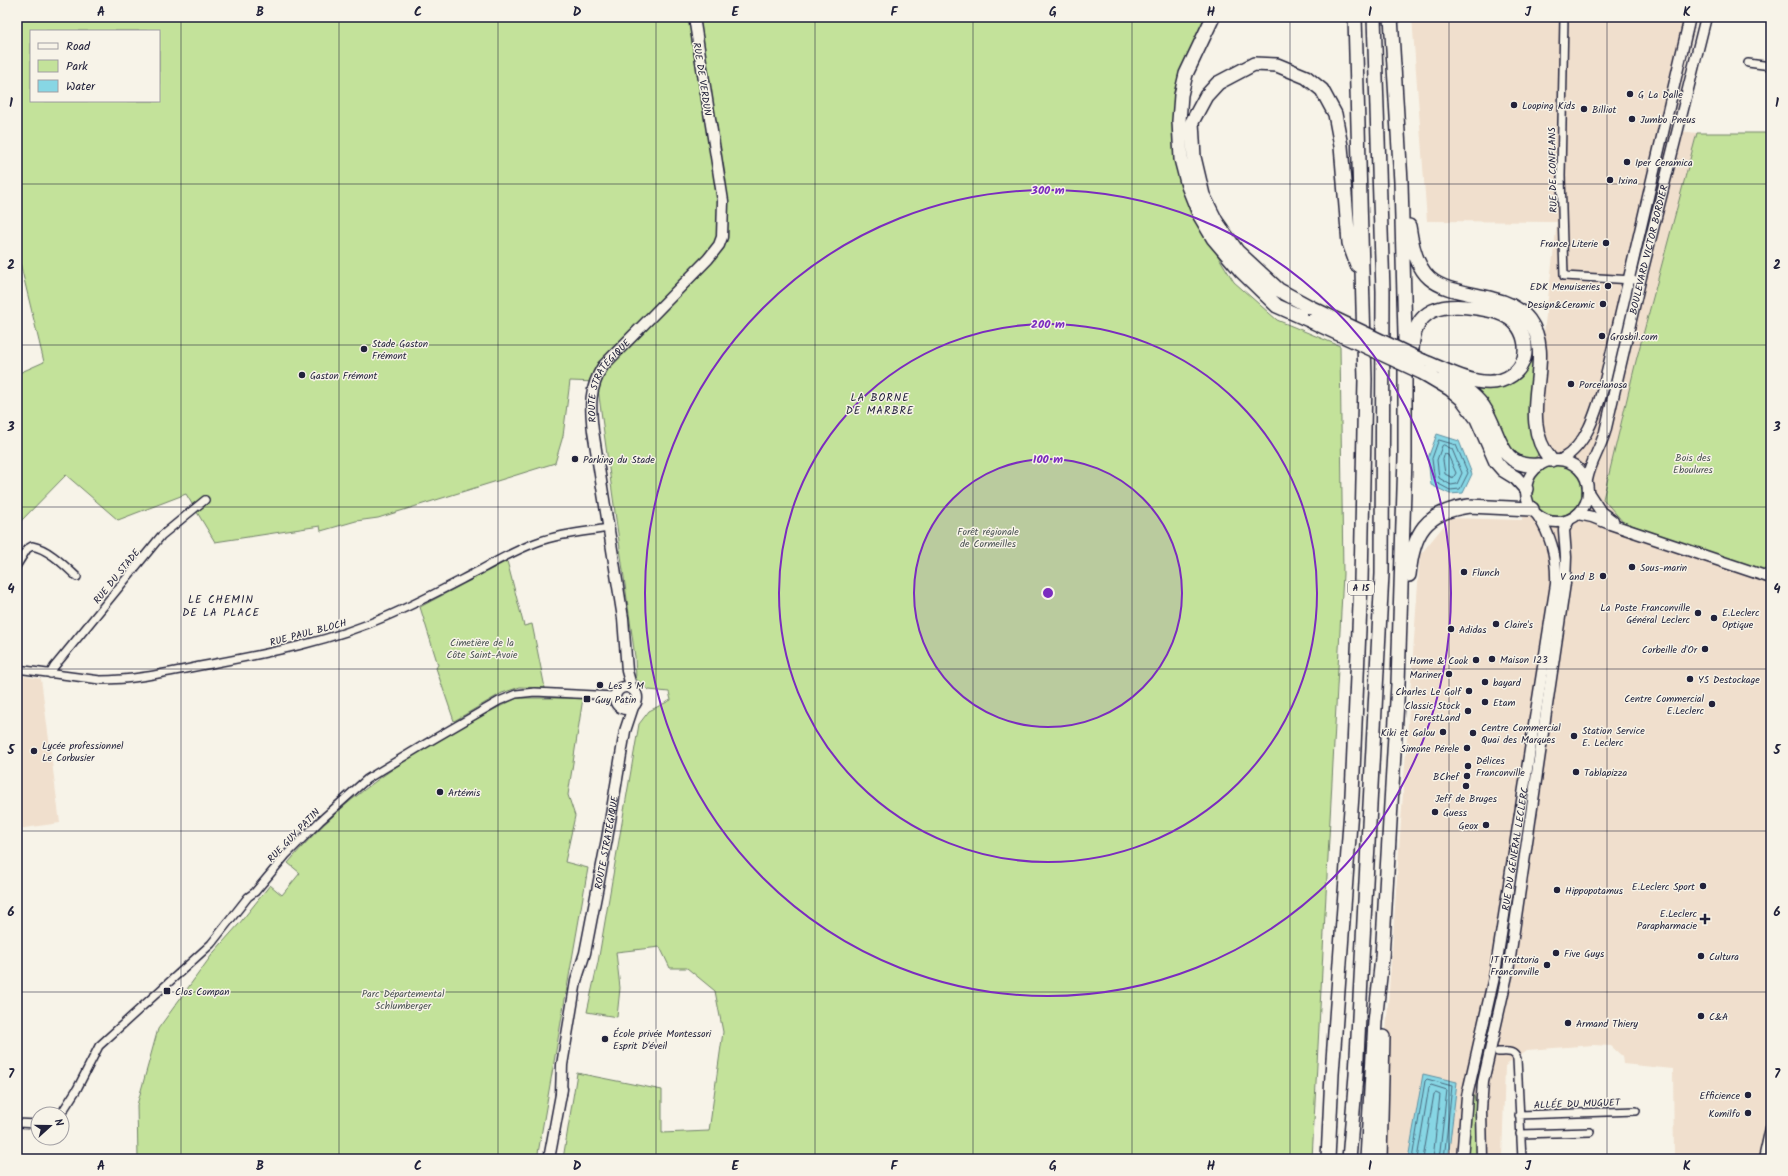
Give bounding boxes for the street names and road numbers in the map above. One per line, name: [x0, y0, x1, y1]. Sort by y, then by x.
street label: RUE DE VERDUN: [688, 41, 716, 117]
street label: RUE DE CONFLANS: [1544, 126, 1562, 213]
street label: BOULEVARD VICTOR BORDIER: [1626, 183, 1673, 316]
street label: ROUTE STRATÉGIQUE: [584, 335, 635, 423]
street label: RUE DU STADE: [89, 545, 145, 608]
road number: A 15: [1348, 581, 1374, 595]
street label: RUE PAUL BLOCH: [268, 615, 349, 651]
street label: RUE DU GÉNÉRAL LECLERC: [1498, 786, 1533, 912]
street label: ROUTE STRATÉGIQUE: [590, 794, 623, 891]
street label: RUE GUY PATIN: [264, 805, 324, 867]
street label: ALLÉE DU MUGUET: [1534, 1094, 1622, 1114]

